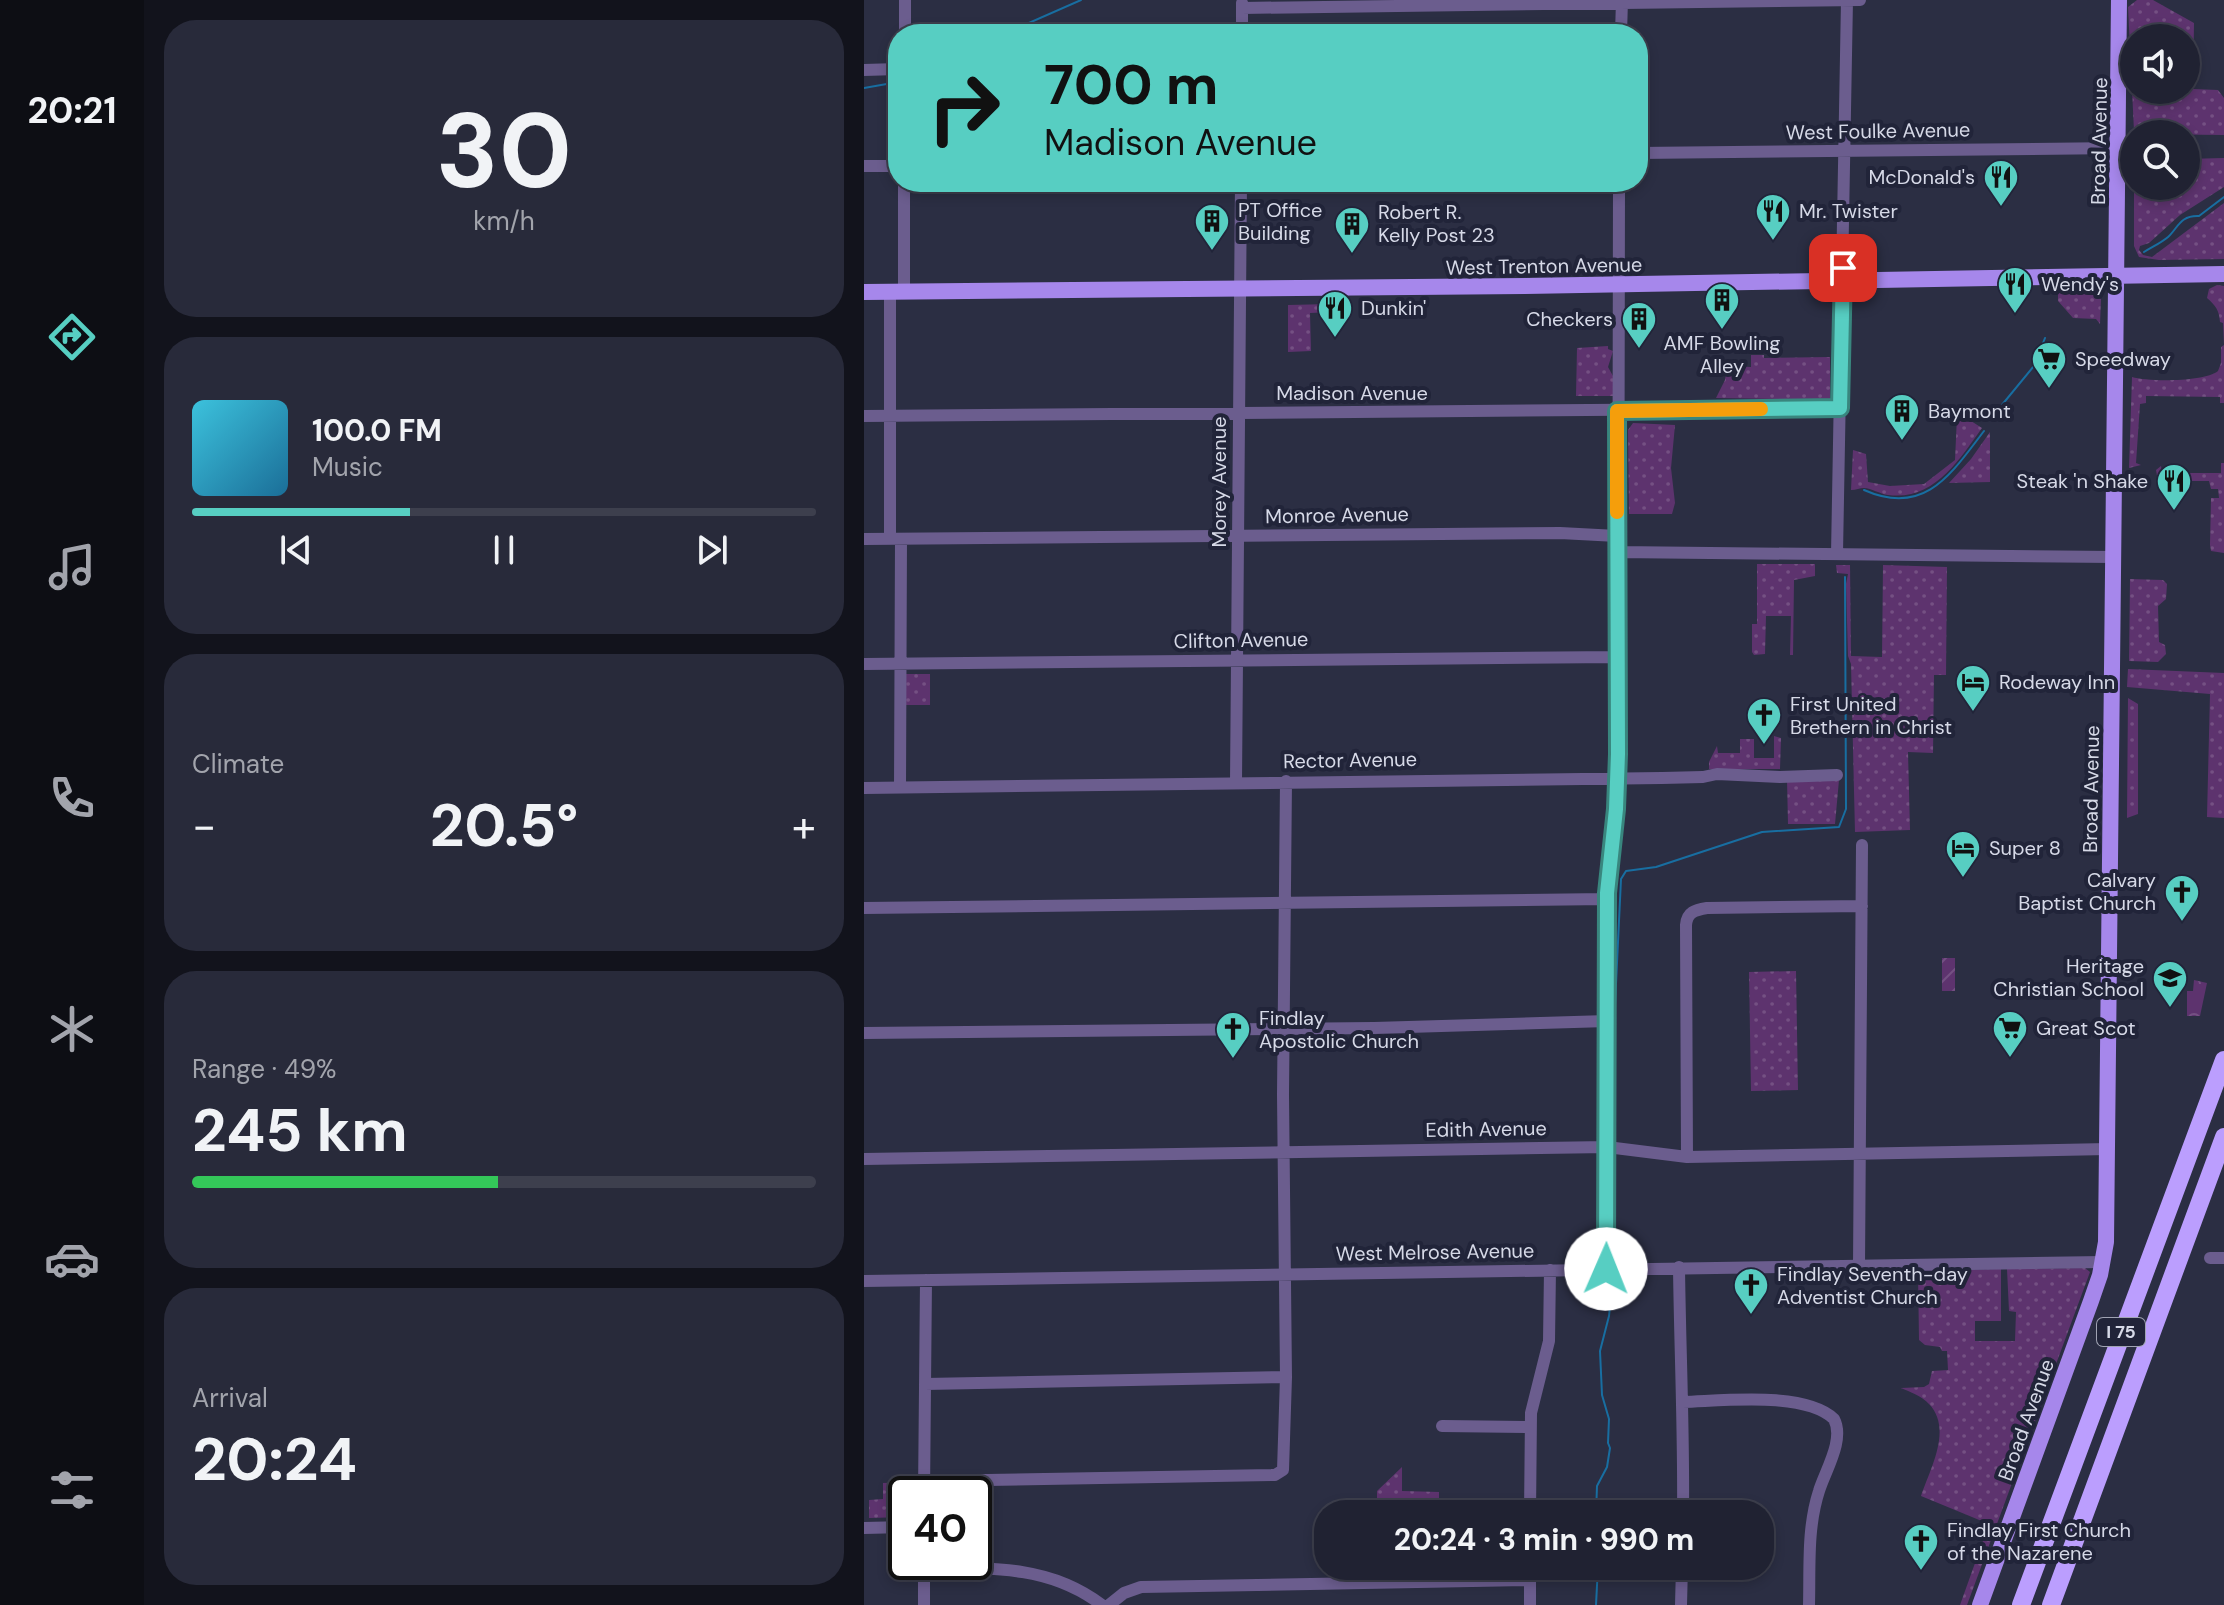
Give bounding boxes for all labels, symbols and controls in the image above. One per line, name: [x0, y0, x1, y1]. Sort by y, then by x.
map controls: [2120, 24, 2200, 200]
button: sound: [2120, 24, 2200, 104]
text: 700 m: [1044, 48, 1218, 121]
icon: right: [912, 56, 1016, 160]
street label: Broad Avenue: [2085, 77, 2113, 205]
text: 30: [436, 84, 572, 219]
text: 20:21: [28, 87, 117, 134]
street label: West Foulke Avenue: [1786, 116, 1970, 146]
text: Madison Avenue: [1044, 119, 1317, 166]
button: search: [2120, 120, 2200, 200]
restaurant icon: McDonald's: [1982, 158, 2020, 208]
place label: McDonald's: [1869, 164, 1975, 190]
restaurant icon: Mr. Twister: [1754, 192, 1792, 242]
place label: PT Office Building: [1238, 197, 1322, 246]
place label: Mr. Twister: [1799, 198, 1898, 224]
place label: Robert R. Kelly Post 23: [1378, 199, 1495, 248]
building icon: PT Office Building: [1193, 202, 1231, 252]
text: km/h: [473, 204, 535, 238]
building icon: Robert R. Kelly Post 23: [1333, 205, 1371, 255]
pin: [1809, 234, 1877, 302]
icon: arrive: [1821, 246, 1865, 290]
street label: West Trenton Avenue: [1445, 251, 1643, 281]
restaurant icon: Wendy's: [1996, 265, 2034, 315]
place label: Wendy's: [2041, 271, 2119, 297]
building icon: AMF Bowling Alley: [1703, 281, 1741, 331]
restaurant icon: Dunkin': [1316, 289, 1354, 339]
place label: Dunkin': [1361, 295, 1426, 321]
building icon: Checkers: [1620, 300, 1658, 350]
place label: Checkers: [1526, 306, 1613, 332]
icon: directions: [44, 309, 100, 365]
place label: AMF Bowling Alley: [1664, 330, 1780, 379]
supermarket icon: Speedway: [2030, 340, 2068, 390]
place label: Speedway: [2075, 346, 2171, 372]
street label: Madison Avenue: [1276, 380, 1428, 406]
building icon: Baymont: [1883, 392, 1921, 442]
place label: Baymont: [1928, 398, 2011, 424]
text: 100.0 FM: [312, 411, 442, 450]
street label: Morey Avenue: [1206, 416, 1232, 548]
text: Music: [312, 450, 383, 484]
restaurant icon: Steak 'n Shake: [2155, 462, 2193, 512]
place label: Steak 'n Shake: [2017, 468, 2148, 494]
street label: Monroe Avenue: [1265, 501, 1409, 529]
icon: previous: [274, 528, 318, 572]
icon: pause: [482, 528, 526, 572]
icon: next: [690, 528, 734, 572]
icon: music: [44, 539, 100, 595]
street label: Clifton Avenue: [1173, 626, 1309, 654]
hotel icon: Rodeway Inn: [1954, 663, 1992, 713]
place label: Rodeway Inn: [1999, 669, 2115, 695]
place label: First United Brethern in Christ: [1790, 691, 1952, 740]
church icon: First United Brethern in Christ: [1745, 696, 1783, 746]
street label: Broad Avenue: [2077, 725, 2105, 853]
street label: Rector Avenue: [1283, 746, 1417, 774]
text: Climate: [192, 747, 284, 781]
icon: phone: [44, 770, 100, 826]
text: 20.5°: [430, 786, 578, 865]
text: −: [192, 797, 216, 855]
text: +: [792, 797, 816, 855]
hotel icon: Super 8: [1944, 829, 1982, 879]
place label: Super 8: [1989, 835, 2061, 861]
place label: Calvary Baptist Church: [2018, 867, 2156, 916]
church icon: Calvary Baptist Church: [2163, 873, 2201, 923]
place label: Heritage Christian School: [1993, 953, 2144, 1002]
school or university icon: Heritage Christian School: [2151, 959, 2189, 1009]
icon: climate: [44, 1001, 100, 1057]
place label: Findlay Apostolic Church: [1259, 1005, 1419, 1054]
supermarket icon: Great Scot: [1991, 1009, 2029, 1059]
church icon: Findlay Apostolic Church: [1214, 1010, 1252, 1060]
place label: Great Scot: [2036, 1015, 2136, 1041]
text: Range · 49%: [192, 1052, 336, 1086]
text: 245 km: [192, 1091, 408, 1170]
street label: Edith Avenue: [1425, 1115, 1547, 1143]
position arrow: [1564, 1227, 1648, 1311]
icon: car: [44, 1231, 100, 1287]
street label: West Melrose Avenue: [1335, 1237, 1535, 1267]
place label: Findlay Seventh-day Adventist Church: [1777, 1261, 1968, 1310]
church icon: Findlay Seventh-day Adventist Church: [1732, 1266, 1770, 1316]
road number: I 75: [2097, 1318, 2145, 1346]
street label: Broad Avenue: [1992, 1356, 2060, 1484]
text: Arrival: [192, 1381, 268, 1415]
text: 20:24: [192, 1420, 357, 1499]
icon: filters: [44, 1462, 100, 1518]
speed limit sign: 40: [888, 1476, 992, 1580]
place label: Findlay First Church of the Nazarene: [1947, 1517, 2131, 1566]
text: 20:24 · 3 min · 990 m: [1394, 1520, 1694, 1559]
church icon: Findlay First Church of the Nazarene: [1902, 1522, 1940, 1572]

